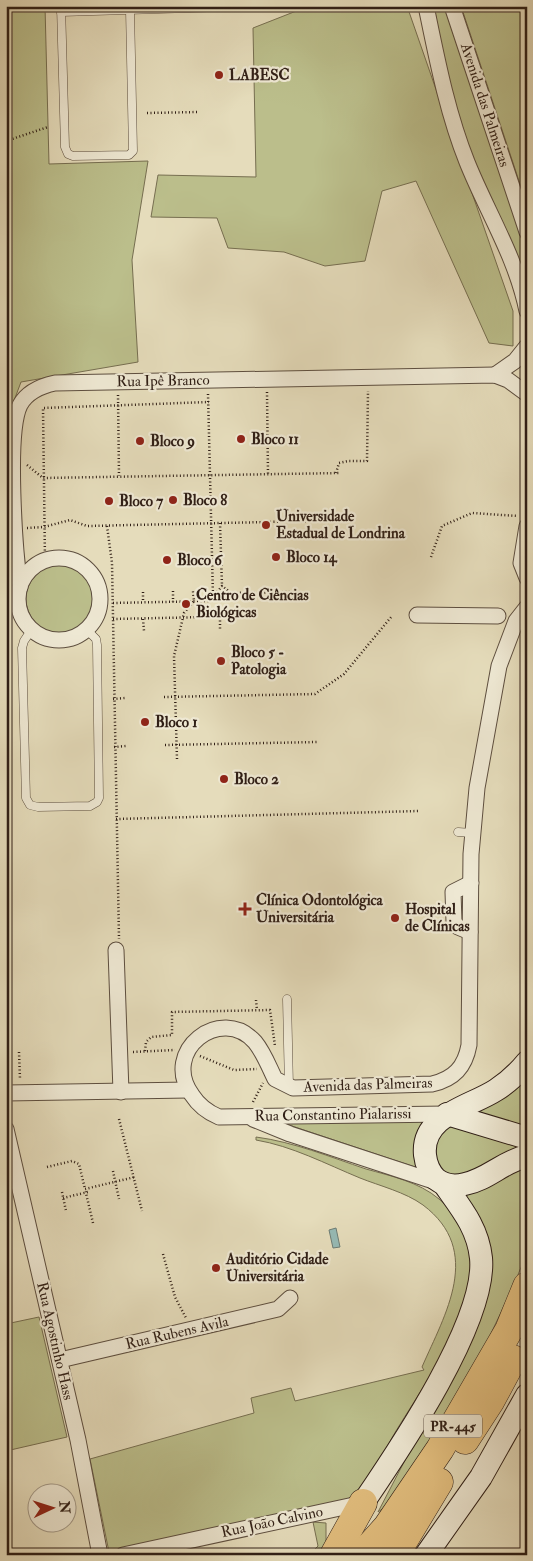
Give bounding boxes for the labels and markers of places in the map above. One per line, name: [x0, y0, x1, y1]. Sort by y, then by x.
place label: LABESC: [229, 66, 290, 85]
marker: LABESC: [213, 69, 225, 81]
place label: Bloco 11: [251, 430, 299, 449]
place label: Bloco 9: [150, 432, 195, 451]
marker: Bloco 11: [235, 433, 247, 445]
marker: Bloco 9: [134, 435, 146, 447]
place label: Bloco 8: [183, 491, 227, 510]
place label: Bloco 7: [119, 492, 163, 511]
marker: Bloco 8: [167, 494, 179, 506]
marker: Bloco 7: [103, 495, 115, 507]
place label: Universidade Estadual de Londrina: [276, 507, 406, 543]
marker: Universidade Estadual de Londrina: [260, 519, 272, 531]
place label: Bloco 14: [286, 548, 337, 567]
place label: Bloco 6: [177, 551, 223, 570]
marker: Bloco 14: [270, 551, 282, 563]
marker: Bloco 6: [161, 554, 173, 566]
place label: Centro de Ciências Biológicas: [196, 586, 309, 623]
marker: Centro de Ciências Biológicas: [180, 598, 192, 610]
place label: Bloco 5 - Patologia: [231, 643, 287, 680]
marker: Bloco 5 - Patologia: [215, 655, 227, 667]
place label: Bloco 1: [155, 713, 198, 732]
marker: Bloco 1: [139, 716, 151, 728]
place label: Bloco 2: [234, 770, 279, 789]
marker: Bloco 2: [218, 773, 230, 785]
place label: Clínica Odontológica Universitária: [256, 891, 384, 927]
place label: Hospital de Clínicas: [405, 900, 470, 936]
marker: Clínica Odontológica Universitária: [238, 902, 252, 916]
marker: Hospital de Clínicas: [389, 912, 401, 924]
place label: Auditório Cidade Universitária: [225, 1250, 329, 1286]
marker: Auditório Cidade Universitária: [210, 1262, 222, 1274]

